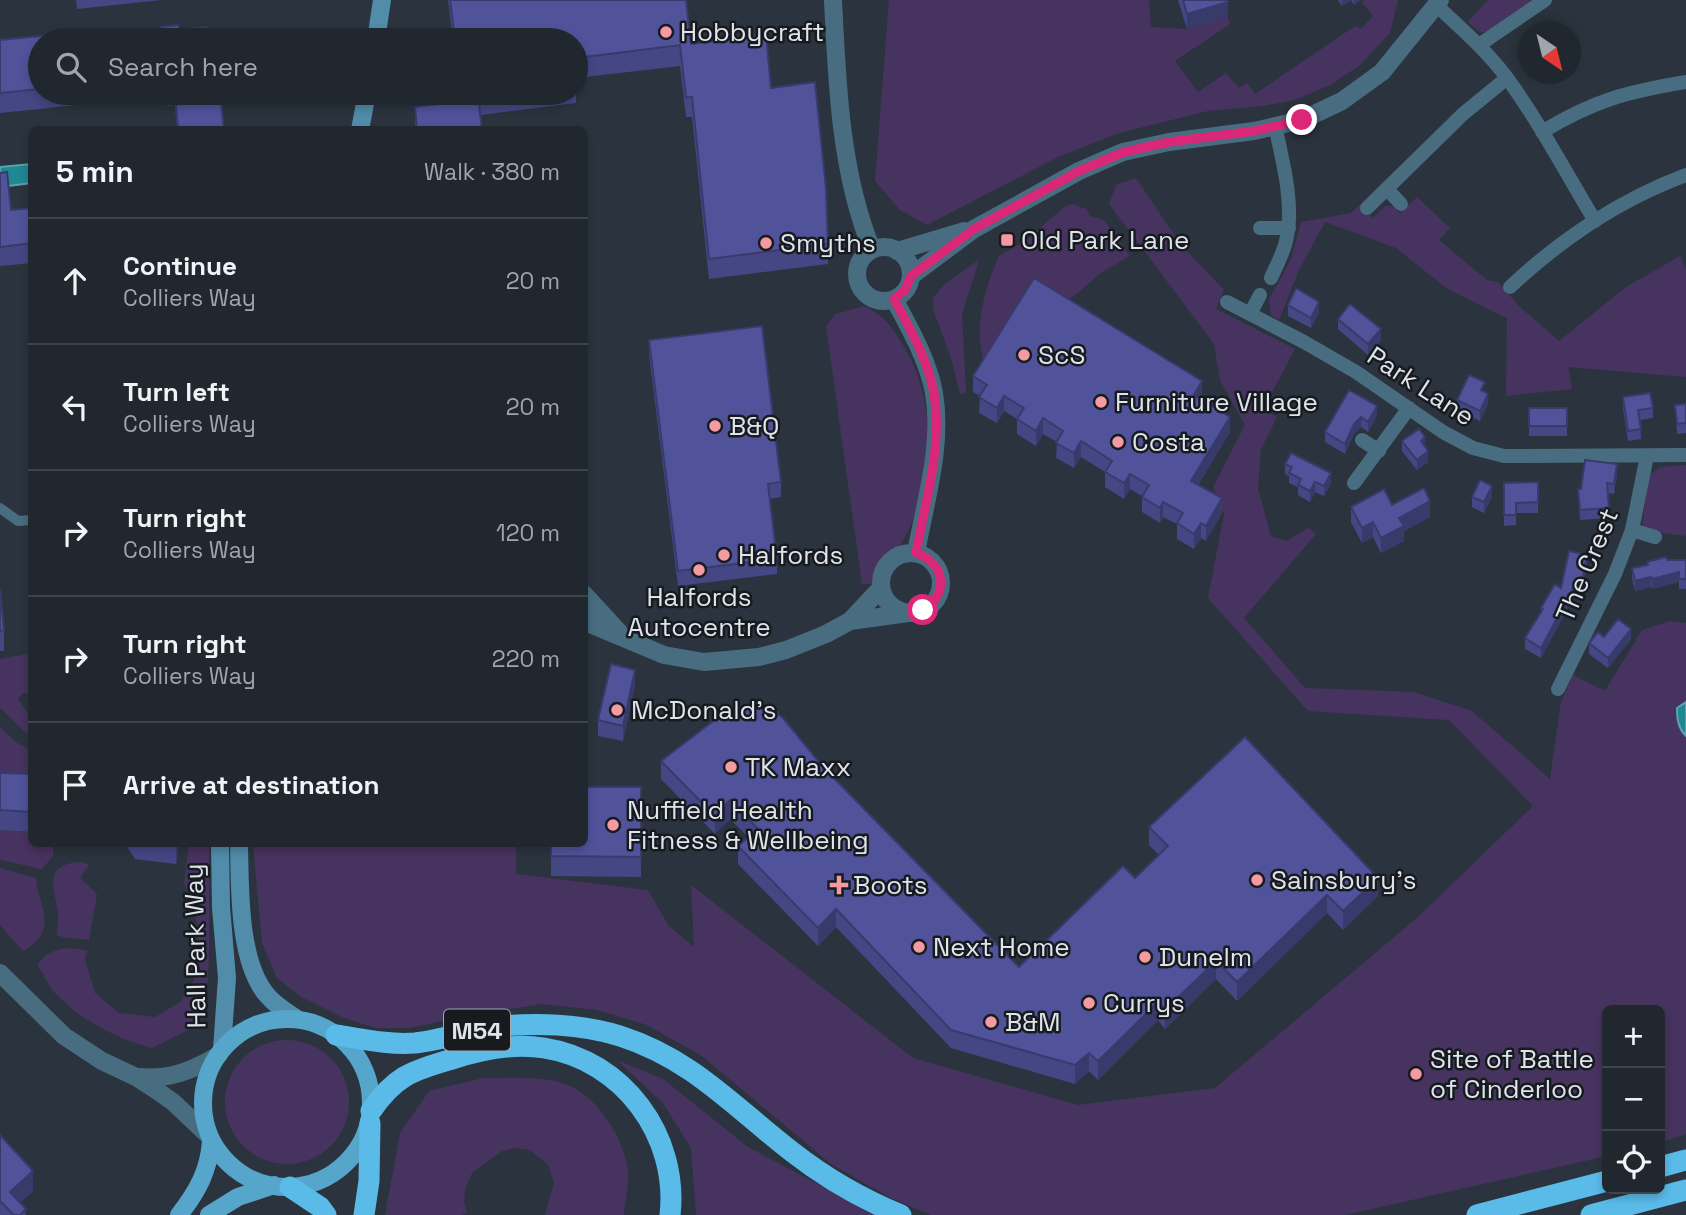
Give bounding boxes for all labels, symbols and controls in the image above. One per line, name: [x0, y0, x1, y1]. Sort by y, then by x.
place label: Hobbycraft: [680, 15, 825, 49]
north arrow: [1518, 21, 1581, 84]
marker: Hobbycraft: [658, 24, 674, 40]
search box: [28, 28, 588, 105]
icon: search: [52, 48, 90, 86]
text: Search here: [108, 50, 258, 84]
route end: [1286, 104, 1317, 135]
text: 5 min: [56, 152, 134, 191]
text: Walk · 380 m: [424, 157, 560, 187]
place label: Old Park Lane: [1021, 223, 1189, 257]
place label: Smyths: [780, 226, 876, 260]
marker: Old Park Lane: [999, 232, 1015, 248]
marker: Smyths: [758, 235, 774, 251]
text: Continue: [123, 249, 237, 283]
icon: ahead: [56, 262, 94, 300]
text: 20 m: [506, 266, 560, 296]
text: Colliers Way: [123, 283, 256, 313]
place label: ScS: [1038, 338, 1085, 372]
street label: Park Lane: [1361, 339, 1481, 433]
marker: ScS: [1016, 347, 1032, 363]
text: Turn left: [123, 375, 230, 409]
place label: Furniture Village: [1115, 385, 1318, 419]
icon: left: [56, 388, 94, 426]
text: 20 m: [506, 392, 560, 422]
marker: Furniture Village: [1093, 394, 1109, 410]
text: Colliers Way: [123, 409, 256, 439]
place label: B&Q: [729, 409, 779, 443]
marker: B&Q: [707, 418, 723, 434]
place label: Costa: [1132, 425, 1205, 459]
marker: Costa: [1110, 434, 1126, 450]
text: Turn right: [123, 501, 247, 535]
street label: The Crest: [1548, 503, 1626, 627]
icon: right: [56, 514, 94, 552]
text: 120 m: [496, 518, 560, 548]
text: Colliers Way: [123, 535, 256, 565]
place label: Halfords: [738, 538, 843, 572]
marker: Halfords: [716, 547, 732, 563]
marker: Halfords Autocentre: [691, 562, 707, 578]
place label: Halfords Autocentre: [627, 580, 771, 644]
route start: [907, 594, 938, 625]
text: Turn right: [123, 627, 247, 661]
icon: right: [56, 640, 94, 678]
text: 220 m: [492, 644, 560, 674]
text: Colliers Way: [123, 661, 256, 691]
place label: McDonald's: [631, 693, 776, 727]
marker: McDonald's: [609, 702, 625, 718]
place label: TK Maxx: [745, 750, 851, 784]
marker: TK Maxx: [723, 759, 739, 775]
icon: arrive: [56, 766, 94, 804]
text: Arrive at destination: [123, 768, 380, 802]
place label: Nuffield Health Fitness & Wellbeing: [627, 793, 869, 857]
marker: Nuffield Health Fitness & Wellbeing: [605, 817, 621, 833]
street label: Hall Park Way: [177, 863, 213, 1029]
place label: Sainsbury's: [1271, 863, 1416, 897]
place label: Boots: [853, 868, 927, 902]
marker: Sainsbury's: [1249, 872, 1265, 888]
marker: Boots: [831, 877, 847, 893]
place label: Next Home: [933, 930, 1070, 964]
marker: Next Home: [911, 939, 927, 955]
place label: Dunelm: [1159, 940, 1252, 974]
marker: Dunelm: [1137, 949, 1153, 965]
place label: Currys: [1103, 986, 1185, 1020]
marker: Currys: [1081, 995, 1097, 1011]
place label: B&M: [1005, 1005, 1060, 1039]
map controls: [1602, 1005, 1665, 1194]
button: +: [1602, 1005, 1665, 1068]
road number: M54: [444, 1010, 510, 1050]
marker: B&M: [983, 1014, 999, 1030]
place label: Site of Battle of Cinderloo: [1430, 1042, 1594, 1106]
marker: Site of Battle of Cinderloo: [1408, 1066, 1424, 1082]
button: −: [1602, 1068, 1665, 1131]
button: locate: [1602, 1131, 1665, 1194]

